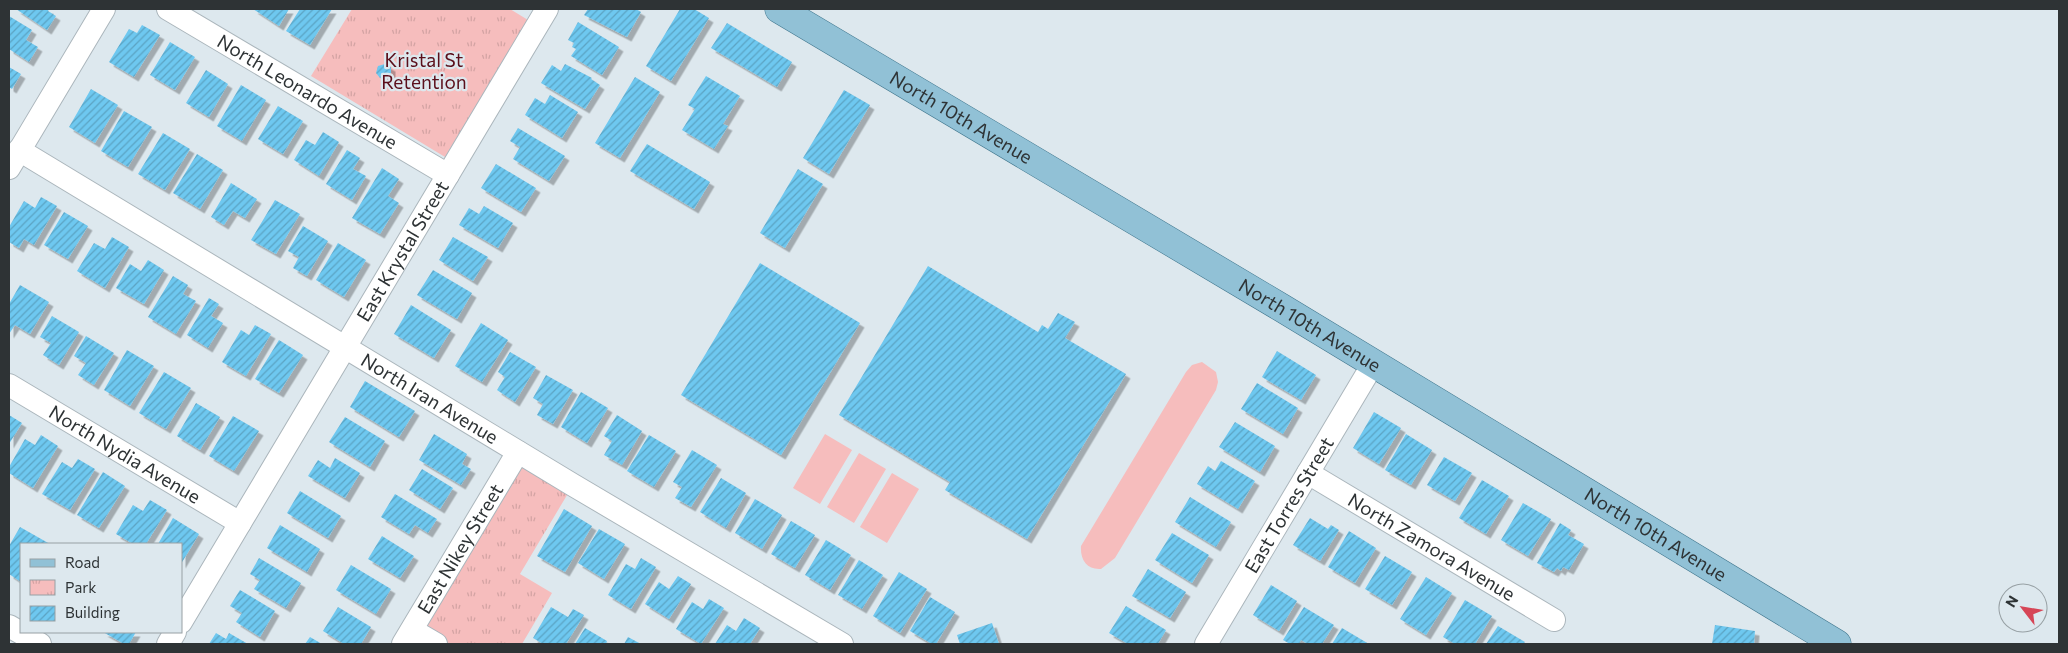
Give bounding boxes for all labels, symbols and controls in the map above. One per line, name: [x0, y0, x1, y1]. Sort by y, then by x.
street label: North Leonardo Avenue: [213, 29, 402, 153]
park label: Kristal St Retention: [381, 48, 467, 93]
street label: North 10th Avenue: [886, 66, 1037, 168]
street label: East Krystal Street: [351, 176, 453, 325]
street label: North 10th Avenue: [1235, 273, 1386, 376]
street label: North Iran Avenue: [357, 348, 503, 448]
street label: North Nydia Avenue: [45, 400, 205, 508]
street label: East Torres Street: [1239, 432, 1338, 577]
street label: East Nikey Street: [412, 479, 507, 618]
street label: North 10th Avenue: [1581, 482, 1731, 586]
street label: North Zamora Avenue: [1344, 488, 1520, 605]
legend: [20, 543, 182, 633]
text: Road: [65, 553, 100, 571]
text: Park: [65, 578, 96, 596]
north arrow: [1998, 583, 2048, 633]
text: N: [2001, 592, 2021, 610]
text: Building: [65, 603, 120, 621]

